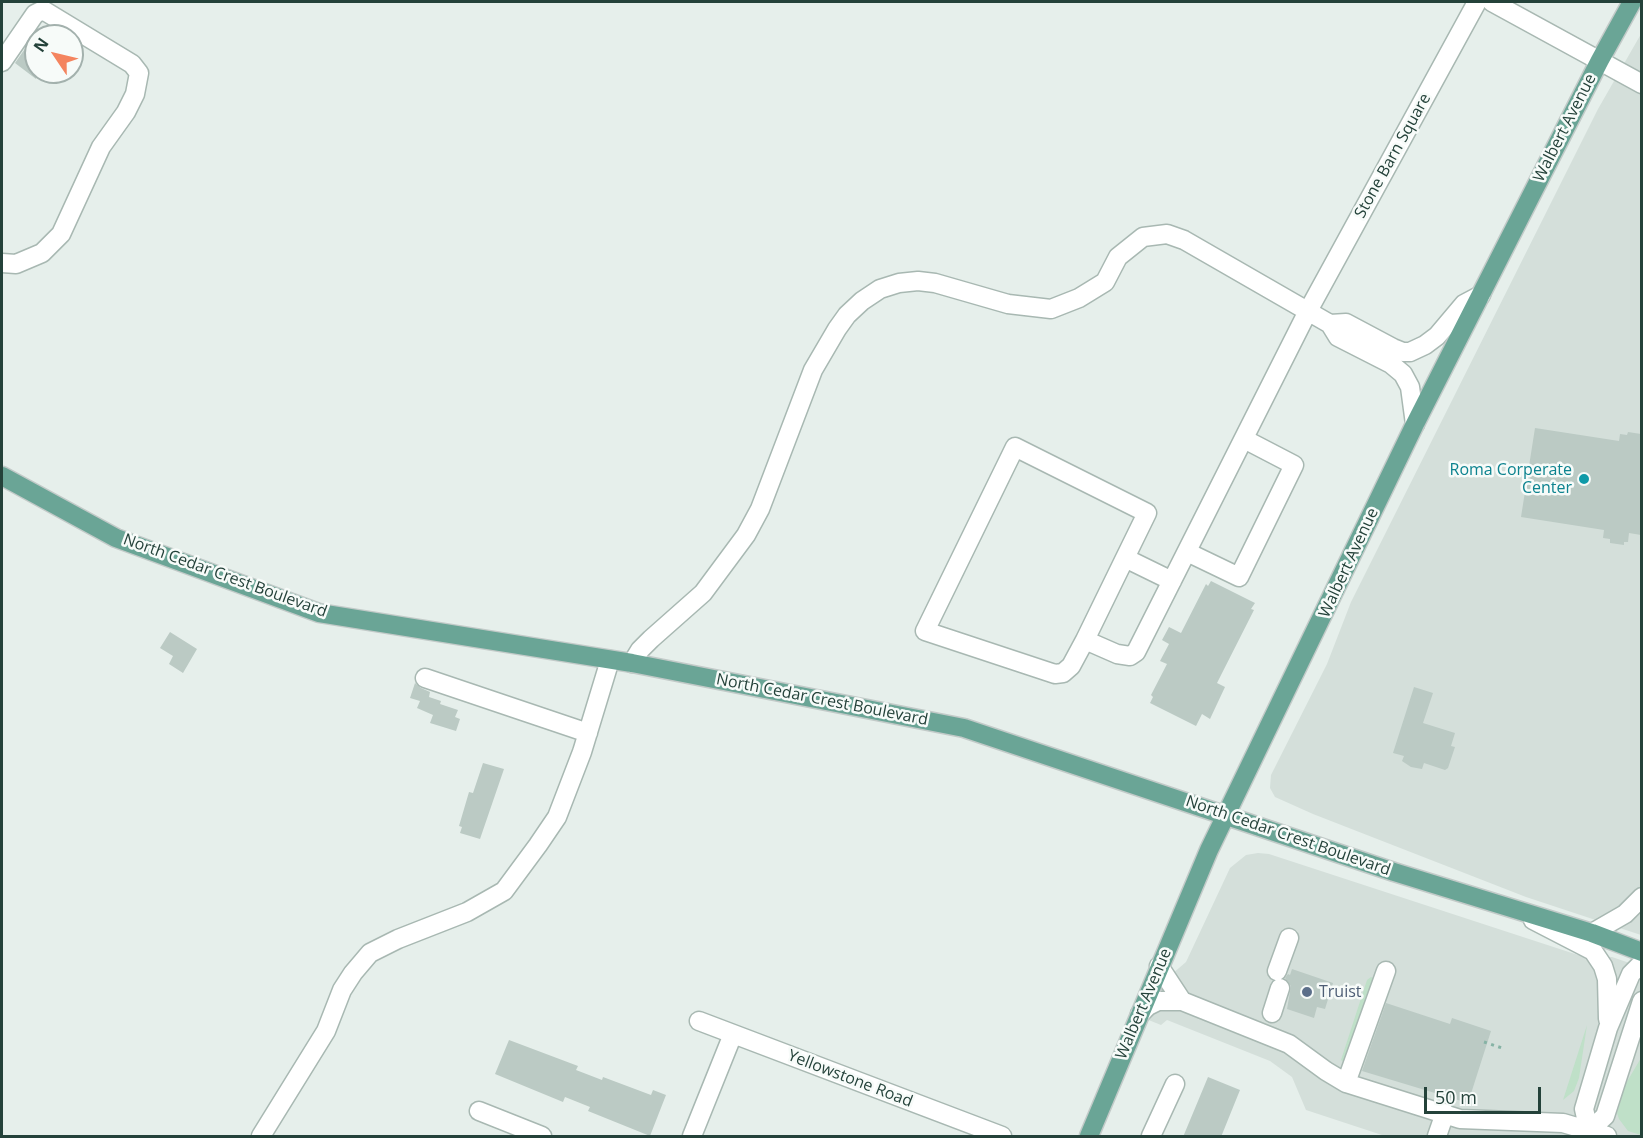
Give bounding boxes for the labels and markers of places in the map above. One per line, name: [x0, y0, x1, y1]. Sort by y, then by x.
place label: Roma Corperate Center: [1450, 460, 1572, 498]
marker: Roma Corperate Center: [1577, 472, 1591, 486]
place label: Truist: [1319, 982, 1362, 1002]
marker: Truist: [1300, 985, 1314, 999]

